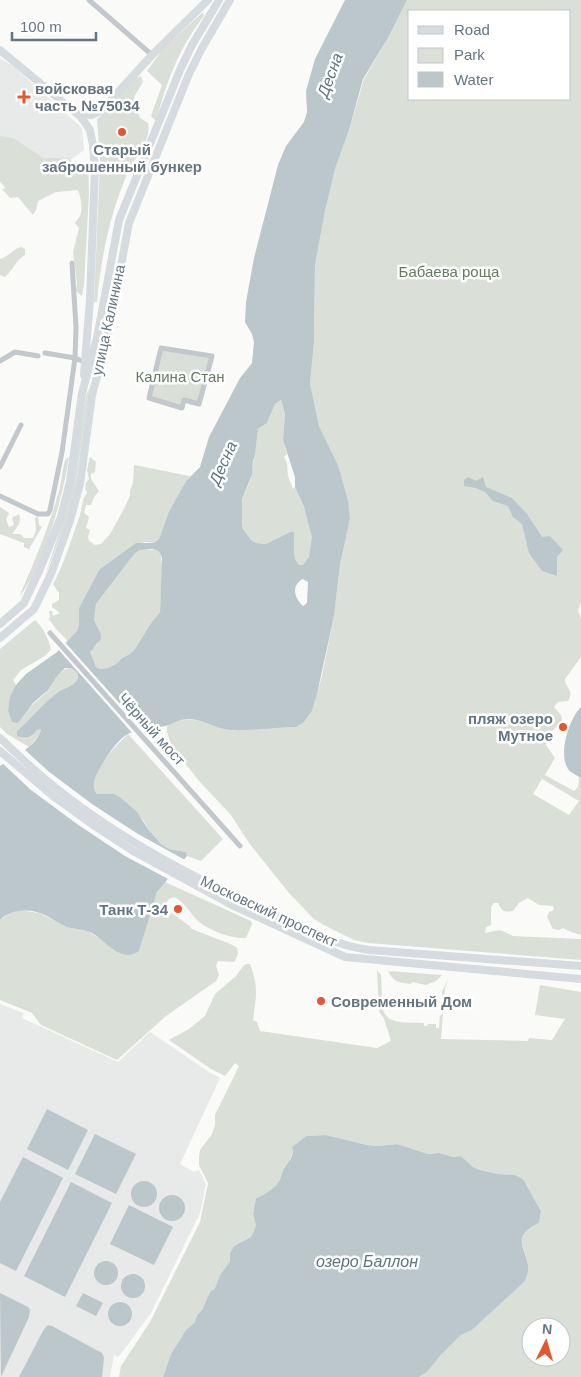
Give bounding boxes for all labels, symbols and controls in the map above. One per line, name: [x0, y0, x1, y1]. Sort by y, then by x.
scale bar: [12, 10, 96, 42]
legend: [408, 10, 571, 100]
text: 100 m: [20, 18, 62, 35]
text: Road: [454, 21, 490, 38]
text: Park: [454, 46, 485, 63]
water label: Десна: [314, 51, 346, 101]
text: Water: [454, 71, 493, 88]
place label: войсковая часть №75034: [35, 80, 140, 114]
marker: войсковая часть №75034: [17, 90, 31, 104]
marker: Старый заброшенный бункер: [116, 126, 128, 138]
place label: Старый заброшенный бункер: [42, 141, 202, 175]
street label: улица Калинина: [88, 262, 128, 377]
park label: Бабаева роща: [399, 263, 500, 280]
park label: Калина Стан: [135, 368, 225, 385]
water label: Десна: [205, 439, 240, 489]
street label: Чёрный мост: [115, 689, 189, 769]
place label: пляж озеро Мутное: [468, 710, 553, 744]
marker: пляж озеро Мутное: [557, 721, 569, 733]
street label: Московский проспект: [198, 872, 340, 950]
place label: Танк Т-34: [99, 901, 169, 918]
marker: Танк Т-34: [172, 903, 184, 915]
place label: Современный Дом: [331, 993, 472, 1010]
marker: Современный Дом: [315, 995, 327, 1007]
water label: озеро Баллон: [316, 1253, 418, 1270]
north arrow: [521, 1317, 571, 1367]
text: N: [541, 1321, 553, 1337]

